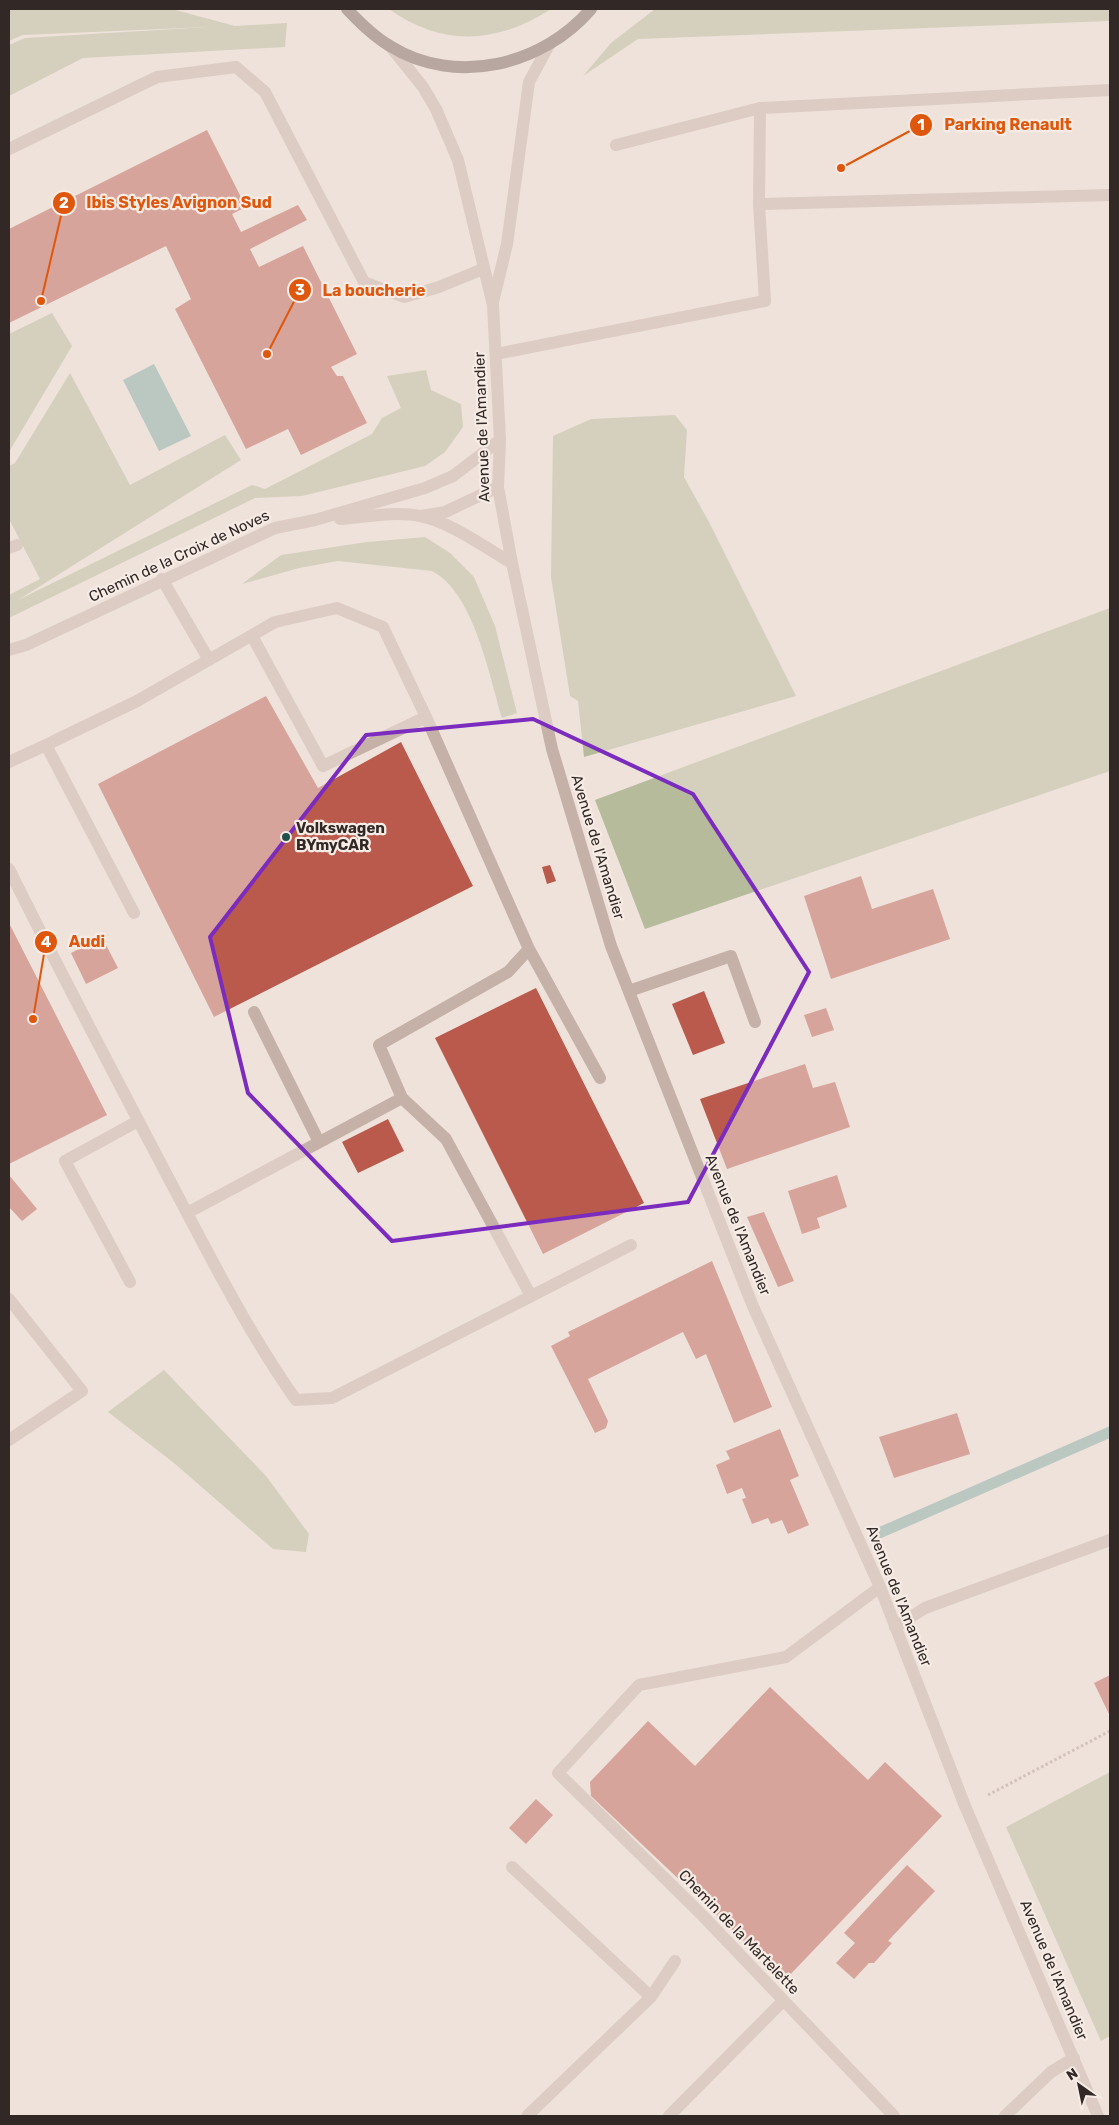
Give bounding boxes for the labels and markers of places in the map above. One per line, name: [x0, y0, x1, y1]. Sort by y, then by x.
callout: Parking Renault: [909, 109, 1081, 140]
callout: Ibis Styles Avignon Sud: [51, 187, 282, 218]
callout: La boucherie: [287, 275, 436, 306]
place label: Volkswagen BYmyCAR: [296, 819, 385, 854]
marker: Volkswagen BYmyCAR: [280, 831, 292, 843]
callout: Audi: [34, 926, 115, 957]

